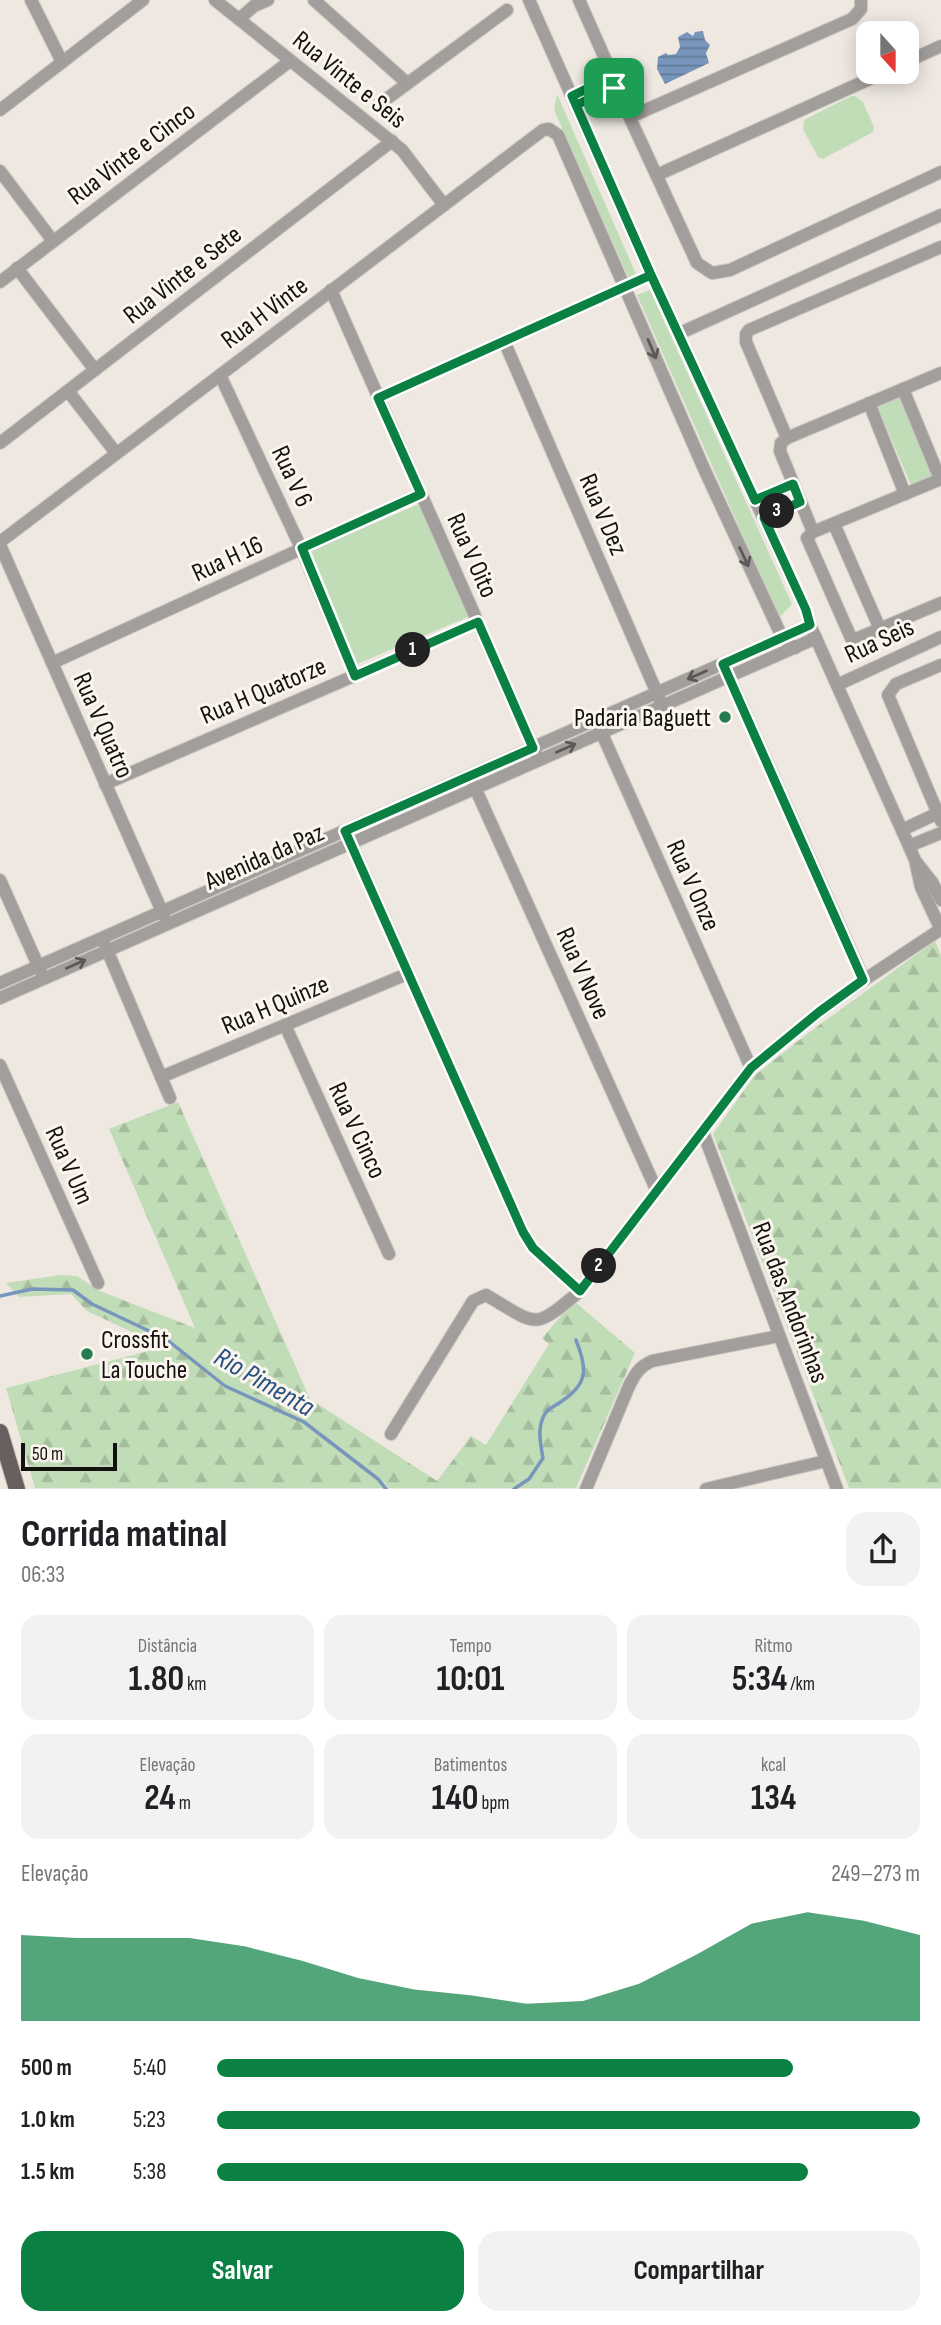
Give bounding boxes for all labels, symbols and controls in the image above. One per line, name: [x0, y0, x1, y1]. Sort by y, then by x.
north arrow: [856, 21, 919, 84]
map controls: [856, 21, 919, 84]
street label: Rua Vinte e Seis: [286, 25, 412, 135]
pin: [584, 58, 644, 118]
icon: arrive: [595, 69, 633, 107]
street label: Rua Vinte e Cinco: [62, 96, 202, 212]
street label: Rua Vinte e Sete: [118, 219, 248, 331]
street label: Rua H Vinte: [215, 271, 314, 356]
one-way arrow: [646, 337, 659, 359]
street label: Rua V 6: [264, 441, 319, 512]
street label: Rua V Dez: [572, 469, 634, 560]
pin: 3: [760, 494, 794, 528]
text: 3: [772, 499, 781, 522]
street label: Rua V Oito: [439, 509, 504, 603]
street label: Rua H 16: [187, 529, 268, 589]
one-way arrow: [739, 546, 752, 567]
street label: Rua Seis: [840, 612, 919, 671]
pin: 1: [396, 632, 430, 668]
text: 1: [409, 638, 416, 661]
street label: Rua H Quatorze: [196, 651, 331, 732]
street label: Rua V Quatro: [66, 668, 140, 783]
one-way arrow: [687, 669, 708, 682]
place label: Padaria Baguett: [574, 703, 711, 734]
marker: Padaria Baguett: [717, 709, 733, 725]
one-way arrow: [555, 741, 577, 754]
street label: Avenida da Paz: [199, 817, 329, 898]
street label: Rua V Onze: [659, 835, 726, 936]
street label: Rua V Nove: [549, 923, 617, 1024]
one-way arrow: [64, 957, 86, 970]
street label: Rua H Quinze: [217, 969, 334, 1042]
street label: Rua V Cinco: [321, 1078, 392, 1184]
street label: Rua V Um: [38, 1122, 100, 1210]
street label: Rua das Andorinhas: [745, 1218, 834, 1387]
pin: 2: [582, 1248, 616, 1284]
text: 2: [594, 1254, 603, 1277]
place label: Crossfit La Touche: [101, 1325, 187, 1386]
water label: Rio Pimenta: [208, 1340, 321, 1424]
marker: Crossfit La Touche: [79, 1346, 95, 1362]
scale bar: [21, 1440, 117, 1471]
text: 50 m: [32, 1443, 63, 1466]
text: Corrida matinal: [21, 1512, 227, 1557]
button: share: [846, 1512, 920, 1586]
text: 06:33: [21, 1561, 65, 1589]
text: Distância: [138, 1635, 197, 1658]
text: Tempo: [449, 1635, 492, 1658]
text: Ritmo: [754, 1635, 793, 1658]
text: 1.80: [128, 1658, 184, 1701]
text: 10:01: [436, 1658, 505, 1701]
text: 5:34: [732, 1658, 787, 1701]
text: km: [184, 1673, 207, 1696]
text: /km: [787, 1673, 815, 1696]
text: Elevação: [140, 1754, 195, 1777]
text: Batimentos: [434, 1754, 507, 1777]
text: kcal: [761, 1754, 786, 1777]
text: 24: [144, 1777, 176, 1820]
text: 140: [432, 1777, 478, 1820]
text: 134: [751, 1777, 796, 1820]
text: m: [176, 1792, 191, 1815]
text: bpm: [478, 1792, 509, 1815]
text: Elevação: [21, 1860, 89, 1888]
text: 249–273 m: [831, 1860, 920, 1888]
text: 500 m: [21, 2054, 72, 2082]
text: 5:40: [133, 2054, 166, 2082]
text: 1.0 km: [21, 2106, 75, 2134]
text: 5:23: [133, 2106, 166, 2134]
text: 1.5 km: [21, 2158, 74, 2186]
text: 5:38: [133, 2158, 166, 2186]
button: Salvar: [21, 2231, 464, 2311]
button: Compartilhar: [478, 2231, 920, 2311]

